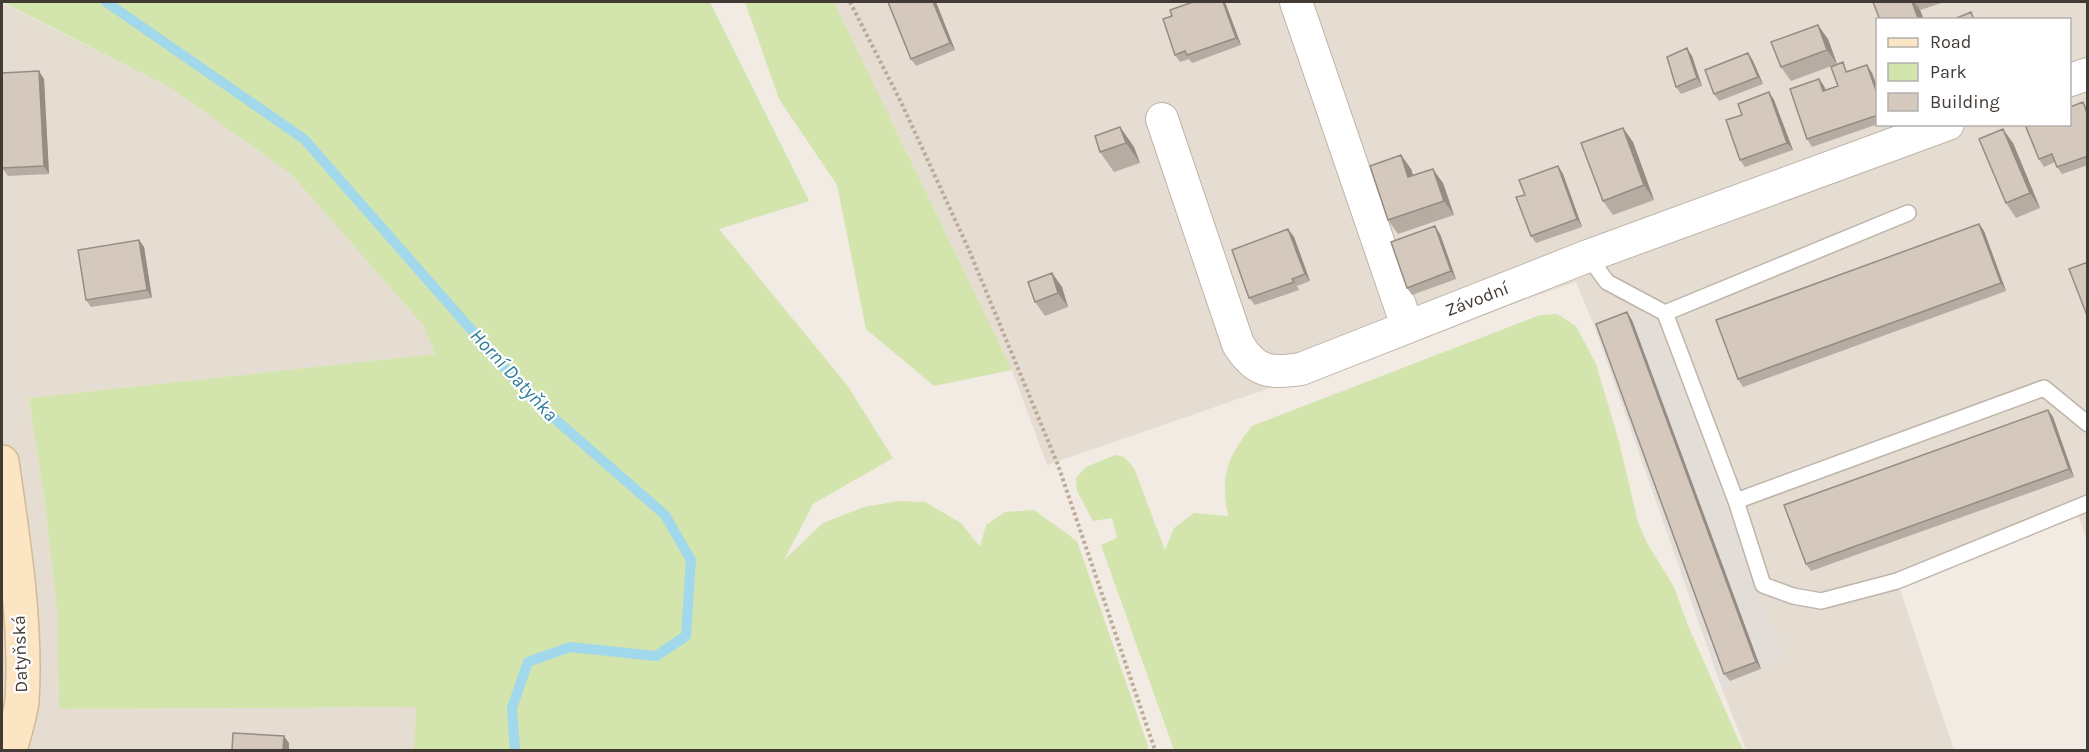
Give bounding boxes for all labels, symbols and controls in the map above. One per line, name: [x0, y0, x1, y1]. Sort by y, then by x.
legend: [1876, 18, 2071, 126]
text: Road: [1930, 31, 1971, 53]
text: Park: [1930, 61, 1967, 83]
text: Building: [1930, 91, 2000, 113]
street label: Závodní: [1442, 277, 1512, 321]
water label: Horní Datyňka: [465, 324, 563, 426]
street label: Datyňská: [8, 615, 32, 693]

